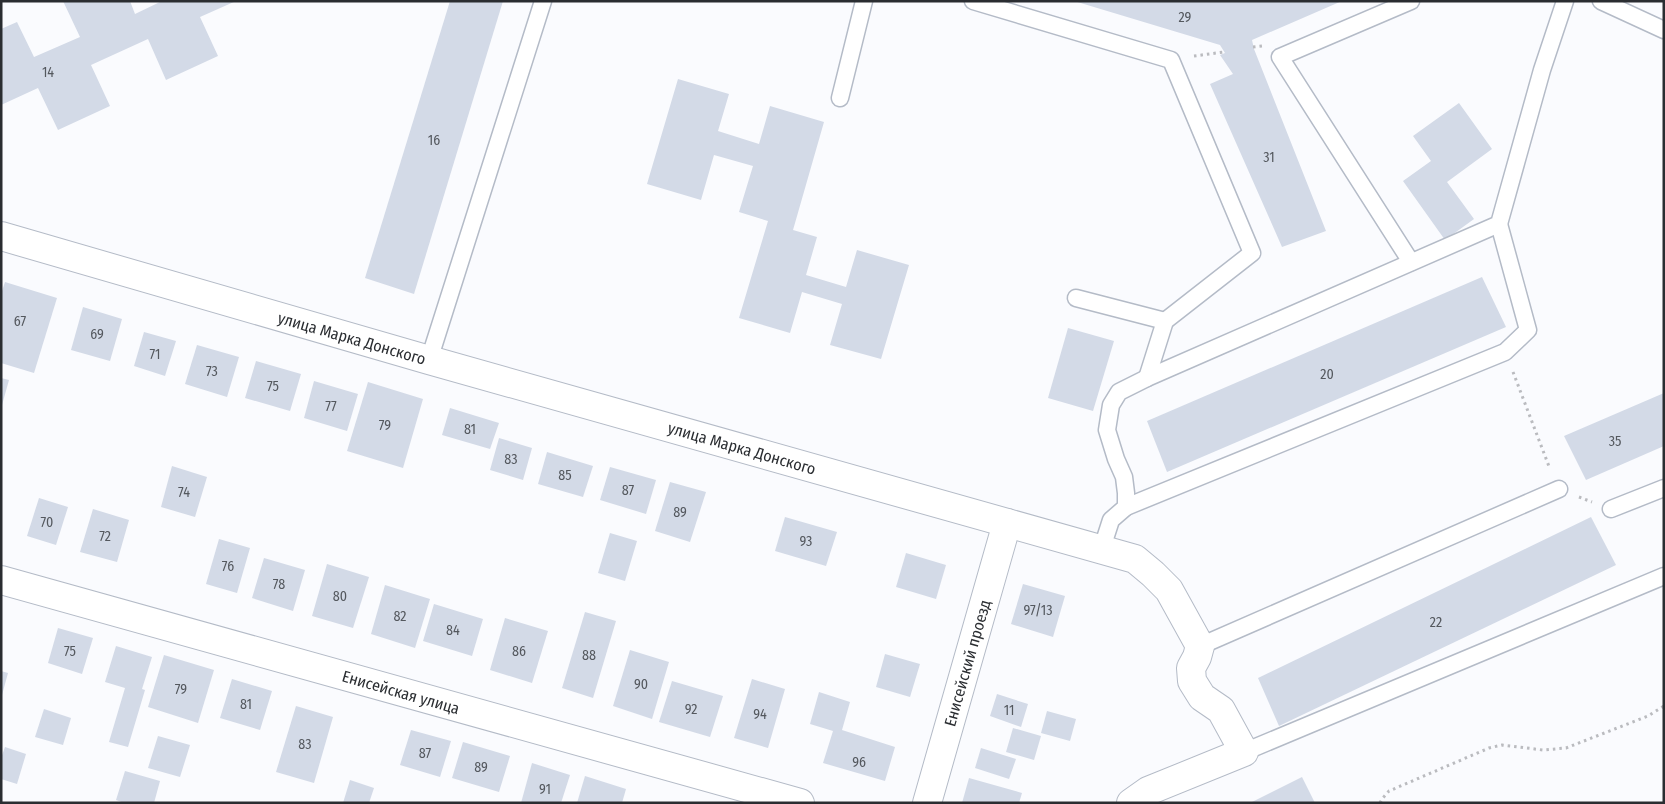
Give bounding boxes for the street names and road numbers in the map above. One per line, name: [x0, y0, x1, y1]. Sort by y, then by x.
street label: улица Марка Донского: [276, 308, 428, 369]
street label: улица Марка Донского: [666, 418, 818, 479]
street label: Енисейский проезд: [940, 598, 995, 729]
street label: Енисейская улица: [340, 667, 462, 718]

